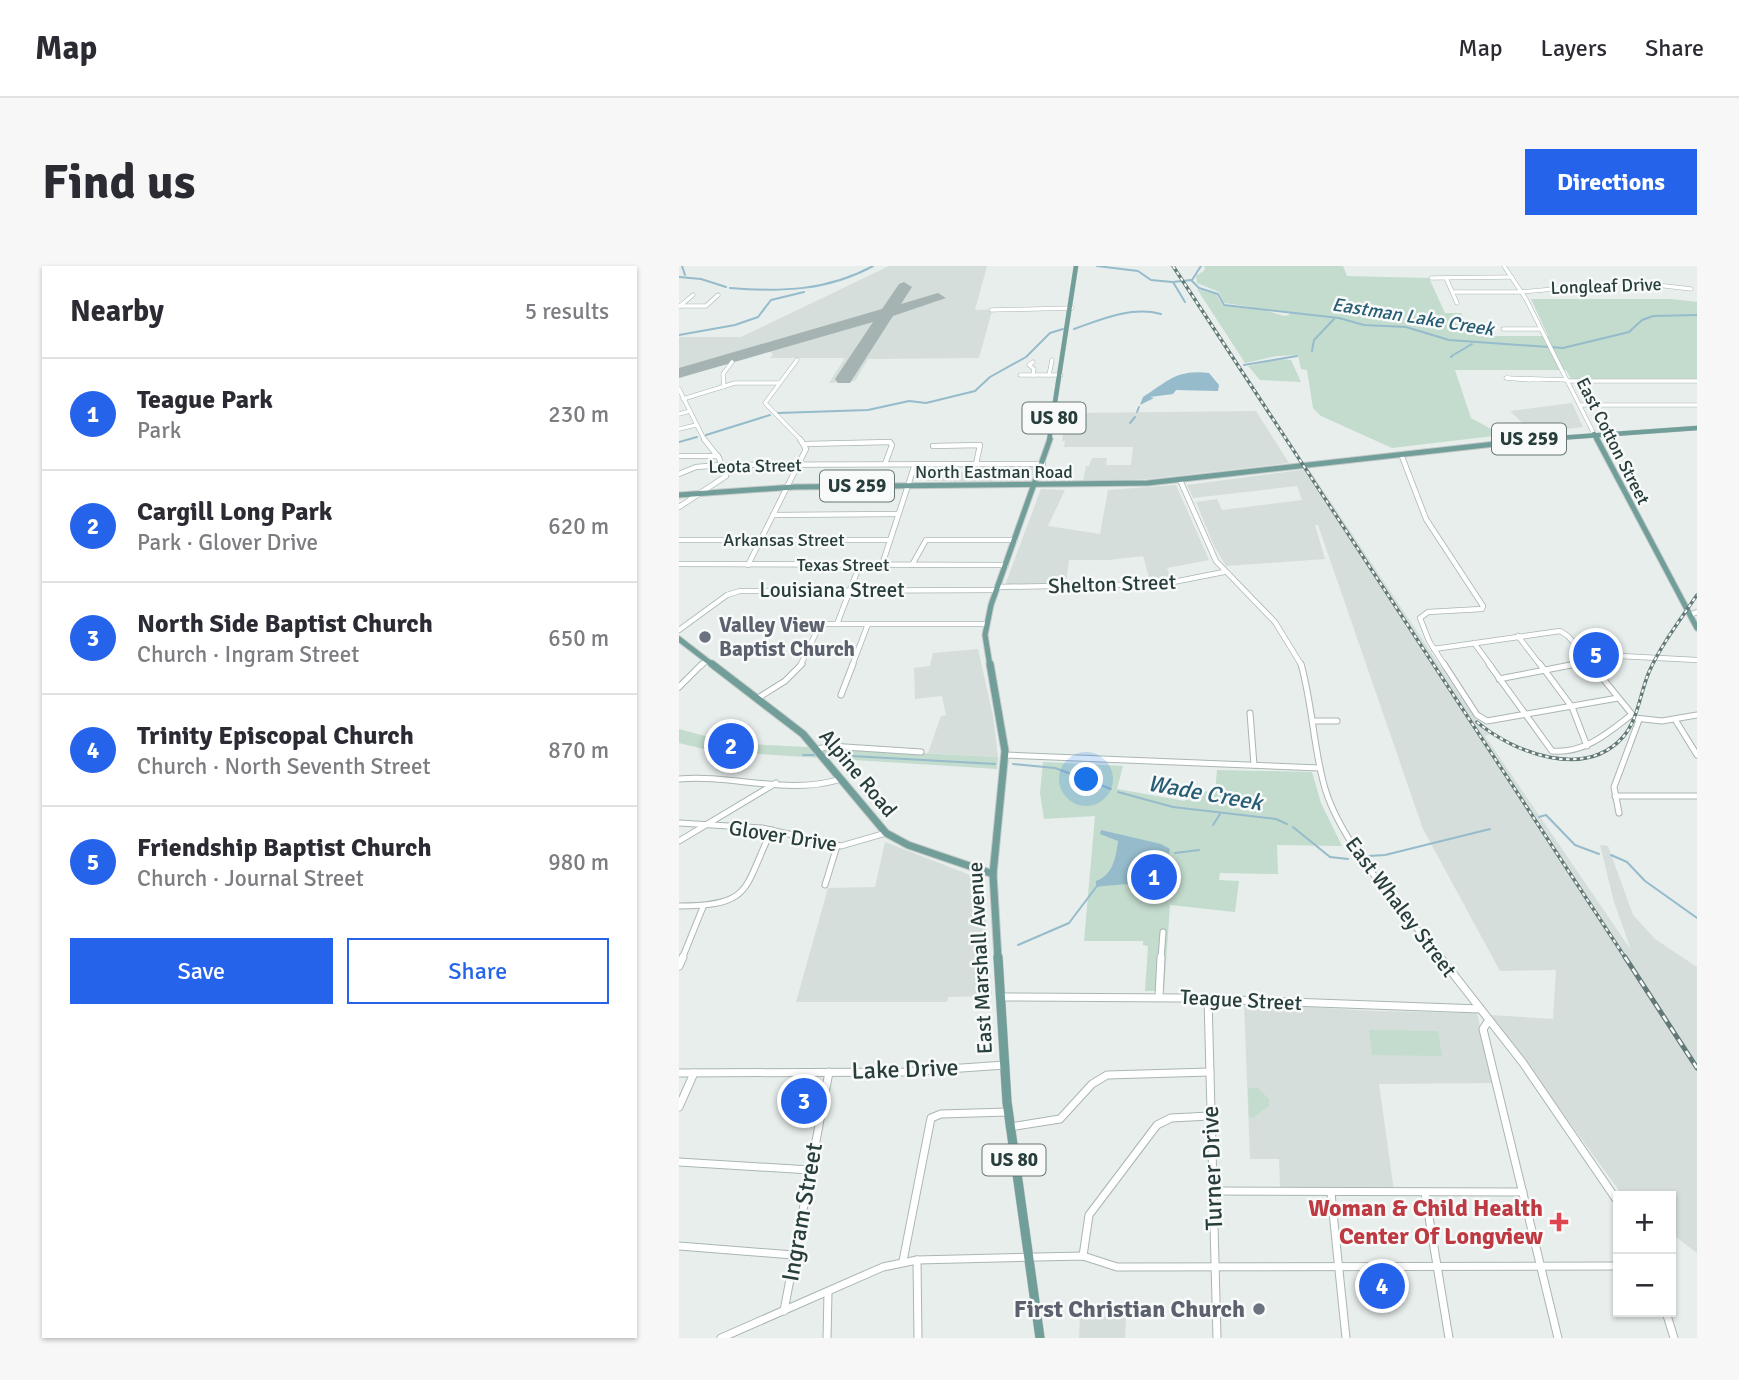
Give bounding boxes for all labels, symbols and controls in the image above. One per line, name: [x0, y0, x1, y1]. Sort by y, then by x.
text: Map: [35, 28, 97, 69]
text: Map: [1458, 33, 1503, 63]
text: Layers: [1541, 33, 1607, 63]
text: Share: [1645, 33, 1704, 63]
button: Directions: [1525, 149, 1697, 215]
text: Find us: [42, 152, 195, 212]
street label: Longleaf Drive: [1550, 273, 1662, 299]
water label: Eastman Lake Creek: [1330, 292, 1497, 342]
text: Nearby: [70, 293, 164, 330]
text: 5 results: [525, 297, 609, 326]
street label: East Cotton Street: [1571, 374, 1655, 508]
text: Teague Park: [137, 384, 273, 416]
text: 1: [87, 400, 99, 429]
text: 230 m: [548, 400, 609, 429]
road number: US 80: [1023, 402, 1085, 434]
text: Park: [137, 416, 181, 445]
road number: US 259: [1492, 424, 1566, 454]
street label: Leota Street: [708, 454, 802, 478]
street label: North Eastman Road: [915, 461, 1073, 483]
road number: US 259: [820, 470, 894, 501]
text: Cargill Long Park: [137, 496, 332, 528]
text: 2: [87, 512, 99, 541]
text: 620 m: [548, 512, 609, 541]
text: Park · Glover Drive: [137, 528, 318, 557]
street label: Arkansas Street: [723, 529, 845, 551]
street label: Texas Street: [797, 554, 889, 576]
street label: Shelton Street: [1047, 569, 1177, 599]
street label: Louisiana Street: [759, 577, 905, 603]
text: North Side Baptist Church: [137, 608, 433, 640]
place label: Valley View Baptist Church: [719, 612, 855, 662]
text: 3: [87, 624, 99, 653]
text: 650 m: [548, 624, 609, 653]
marker: Valley View Baptist Church: [697, 629, 713, 645]
pin: 5: [1573, 629, 1619, 681]
text: Church · Ingram Street: [137, 640, 359, 669]
text: Trinity Episcopal Church: [137, 720, 414, 752]
pin: 2: [708, 720, 754, 772]
street label: Alpine Road: [814, 724, 902, 822]
text: 4: [87, 736, 99, 765]
text: 870 m: [548, 736, 609, 765]
text: Church · North Seventh Street: [137, 752, 430, 781]
your location: [1069, 762, 1103, 796]
water label: Wade Creek: [1146, 769, 1267, 818]
street label: Glover Drive: [727, 815, 839, 857]
text: Friendship Baptist Church: [137, 832, 432, 864]
street label: East Whaley Street: [1340, 832, 1462, 982]
text: 5: [87, 848, 99, 877]
text: 980 m: [548, 848, 609, 877]
pin: 1: [1131, 851, 1177, 903]
street label: East Marshall Avenue: [962, 861, 998, 1055]
text: Church · Journal Street: [137, 864, 364, 893]
button: Save: [70, 938, 333, 1004]
button: Share: [347, 938, 609, 1004]
street label: Teague Street: [1179, 984, 1303, 1016]
street label: Lake Drive: [851, 1052, 959, 1086]
pin: 3: [781, 1075, 827, 1127]
street label: Turner Drive: [1195, 1105, 1229, 1231]
street label: Ingram Street: [775, 1140, 829, 1284]
road number: US 80: [983, 1144, 1045, 1175]
map controls: [1613, 1191, 1676, 1317]
button: +: [1613, 1191, 1676, 1254]
place label: Woman & Child Health Center Of Longview: [1308, 1193, 1544, 1251]
marker: Woman & Child Health Center Of Longview: [1549, 1212, 1569, 1232]
button: −: [1613, 1254, 1676, 1317]
pin: 4: [1359, 1260, 1405, 1312]
place label: First Christian Church: [1014, 1294, 1245, 1324]
marker: First Christian Church: [1251, 1301, 1267, 1317]

